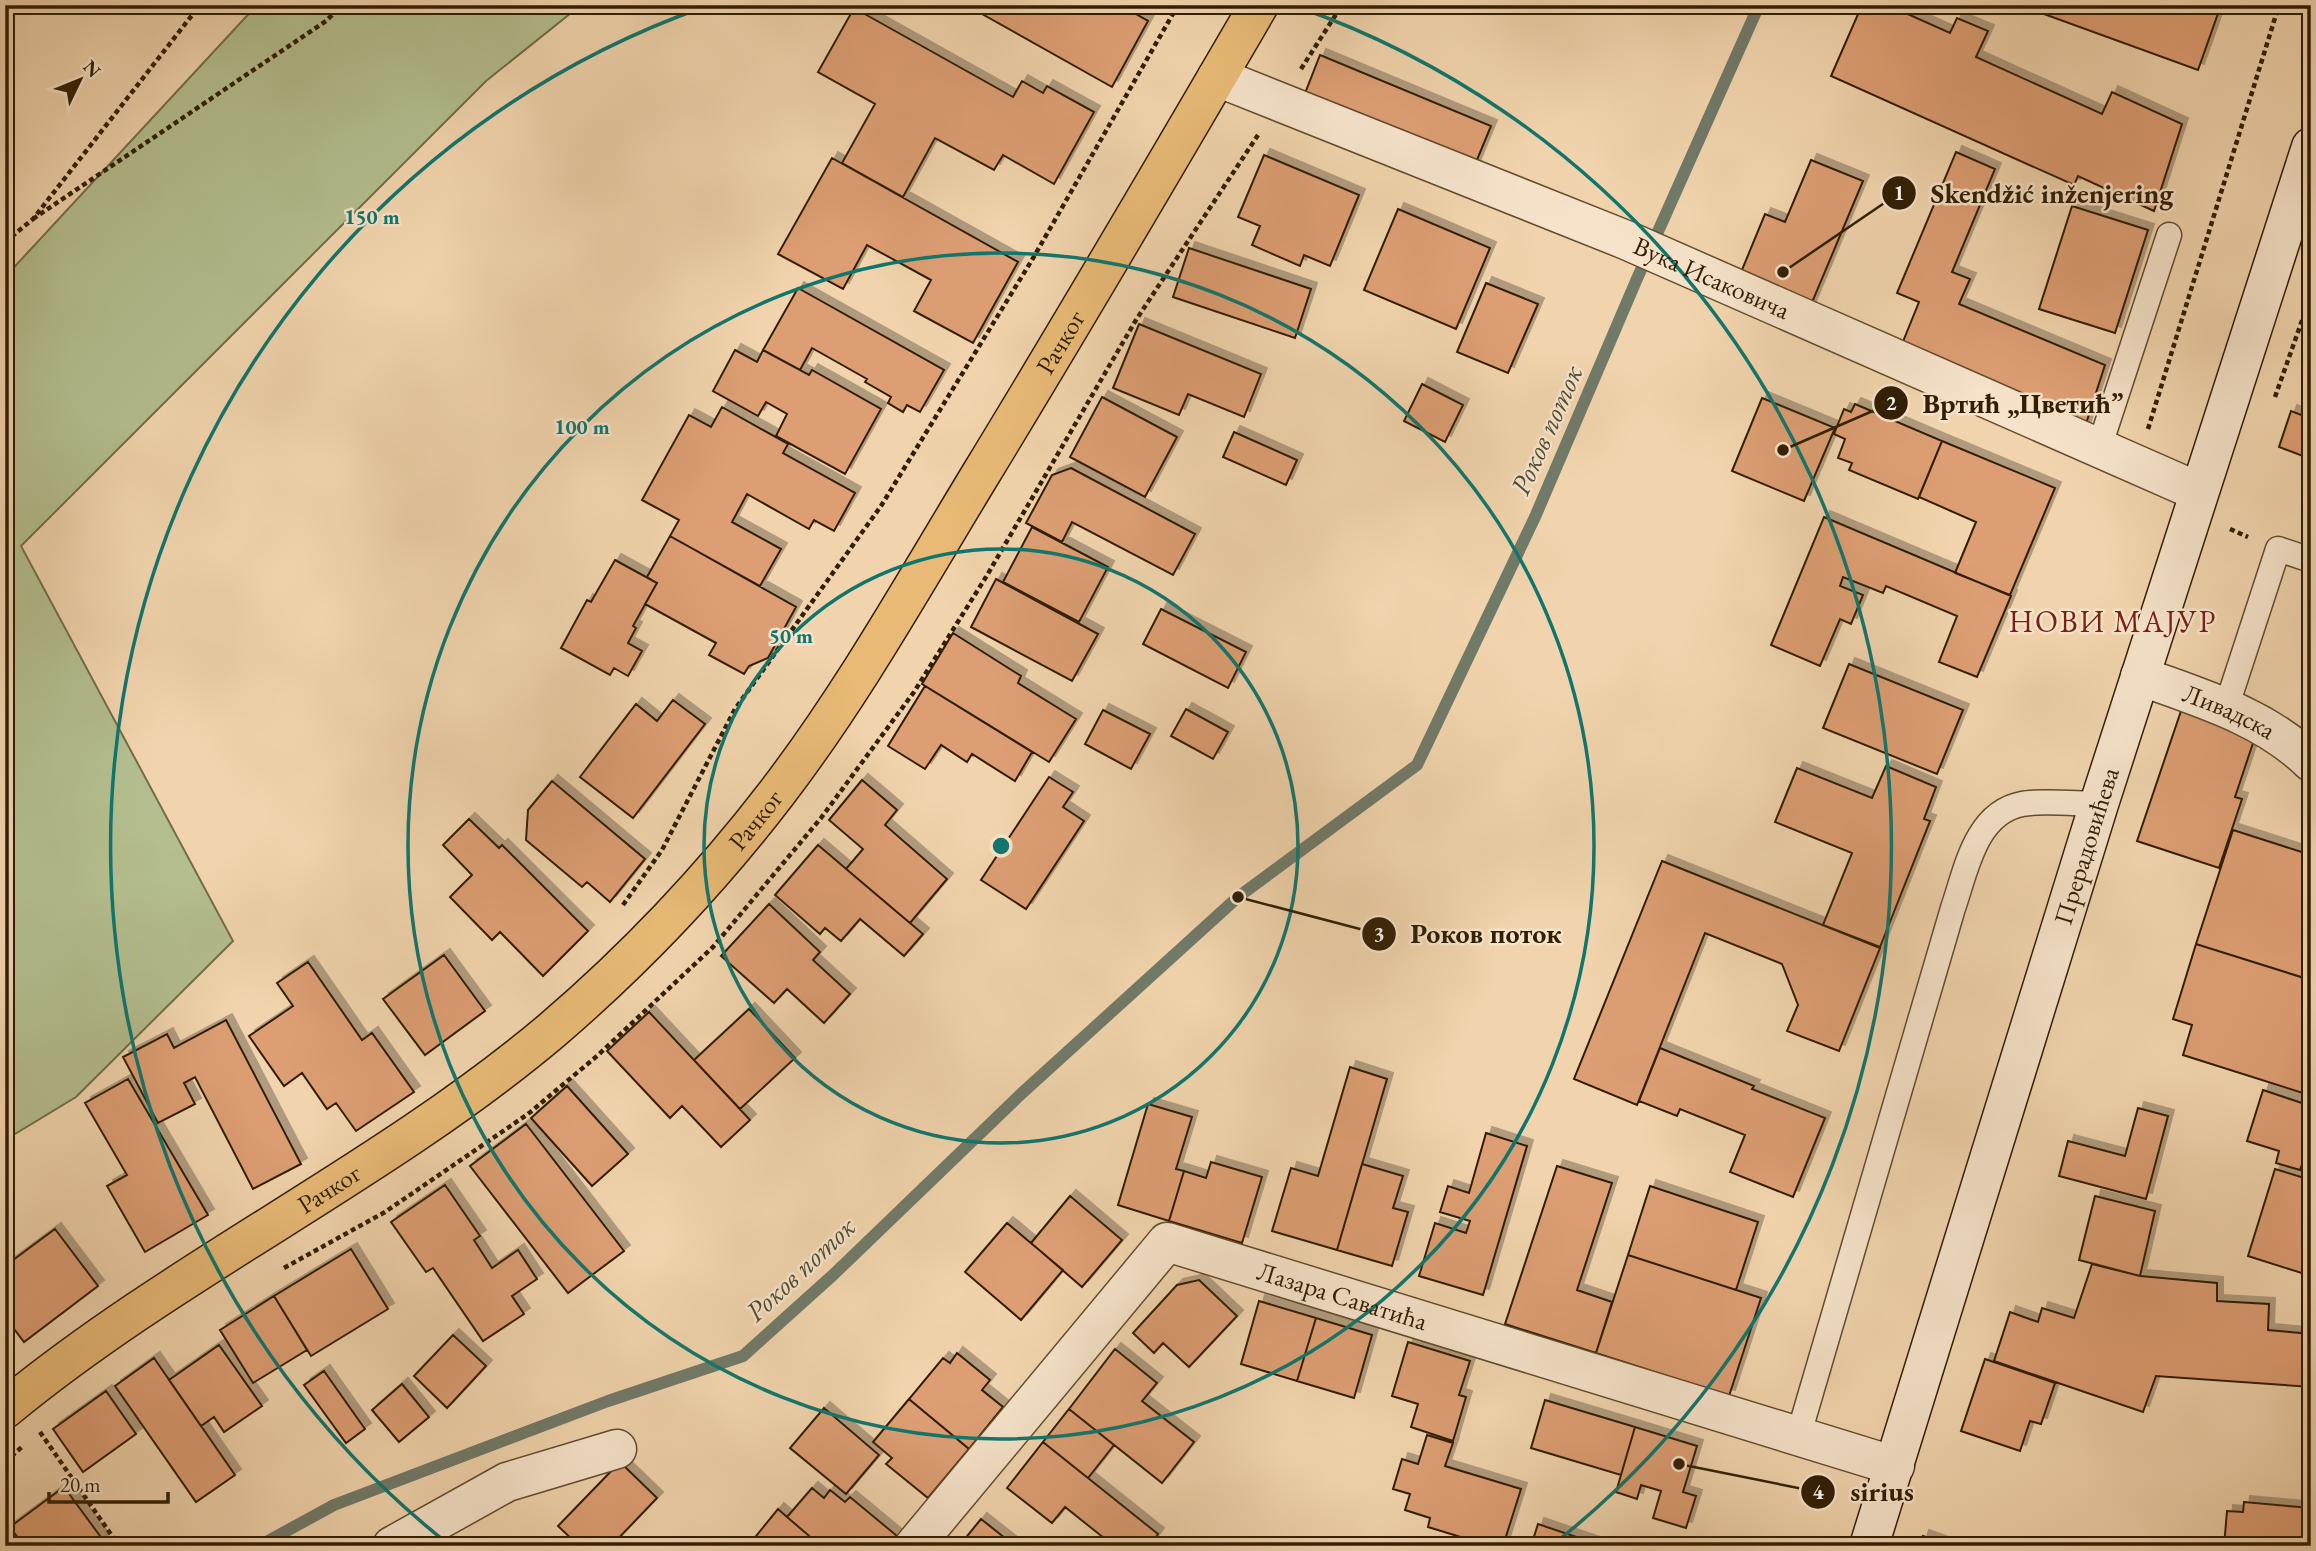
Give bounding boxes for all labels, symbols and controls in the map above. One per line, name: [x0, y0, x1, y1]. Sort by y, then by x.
north arrow: [46, 46, 116, 116]
text: N: [78, 55, 107, 83]
callout: Skendžić inženjering: [1881, 168, 2187, 217]
text: Skendžić inženjering: [1931, 175, 2174, 211]
text: 1: [1893, 179, 1905, 206]
text: 150 m: [344, 203, 400, 230]
street label: Вука Исаковича: [1628, 228, 1796, 327]
street label: Рачког: [1028, 304, 1092, 380]
water label: Роков поток: [1501, 359, 1591, 500]
callout: Вртић „Цветић”: [1873, 378, 2137, 427]
text: Вртић „Цветић”: [1923, 385, 2123, 421]
text: 2: [1885, 389, 1897, 416]
text: 100 m: [554, 413, 610, 440]
district label: НОВИ МАЈУР: [2009, 602, 2217, 641]
text: 50 m: [769, 622, 813, 649]
street label: Ливадска: [2178, 676, 2283, 747]
street label: Прерадовићева: [2046, 762, 2127, 929]
street label: Рачког: [721, 783, 790, 857]
centre of rings: [989, 834, 1013, 858]
callout: Роков поток: [1361, 909, 1576, 958]
text: Роков поток: [1410, 915, 1562, 951]
text: 3: [1373, 920, 1385, 947]
street label: Рачког: [291, 1156, 367, 1222]
water label: Роков поток: [737, 1208, 863, 1329]
street label: Лазара Саватића: [1253, 1254, 1432, 1338]
scale bar: [49, 1460, 168, 1504]
callout: sirius: [1801, 1467, 1928, 1516]
text: 20 m: [60, 1471, 101, 1498]
text: sirius: [1850, 1473, 1914, 1509]
text: 4: [1812, 1478, 1824, 1505]

